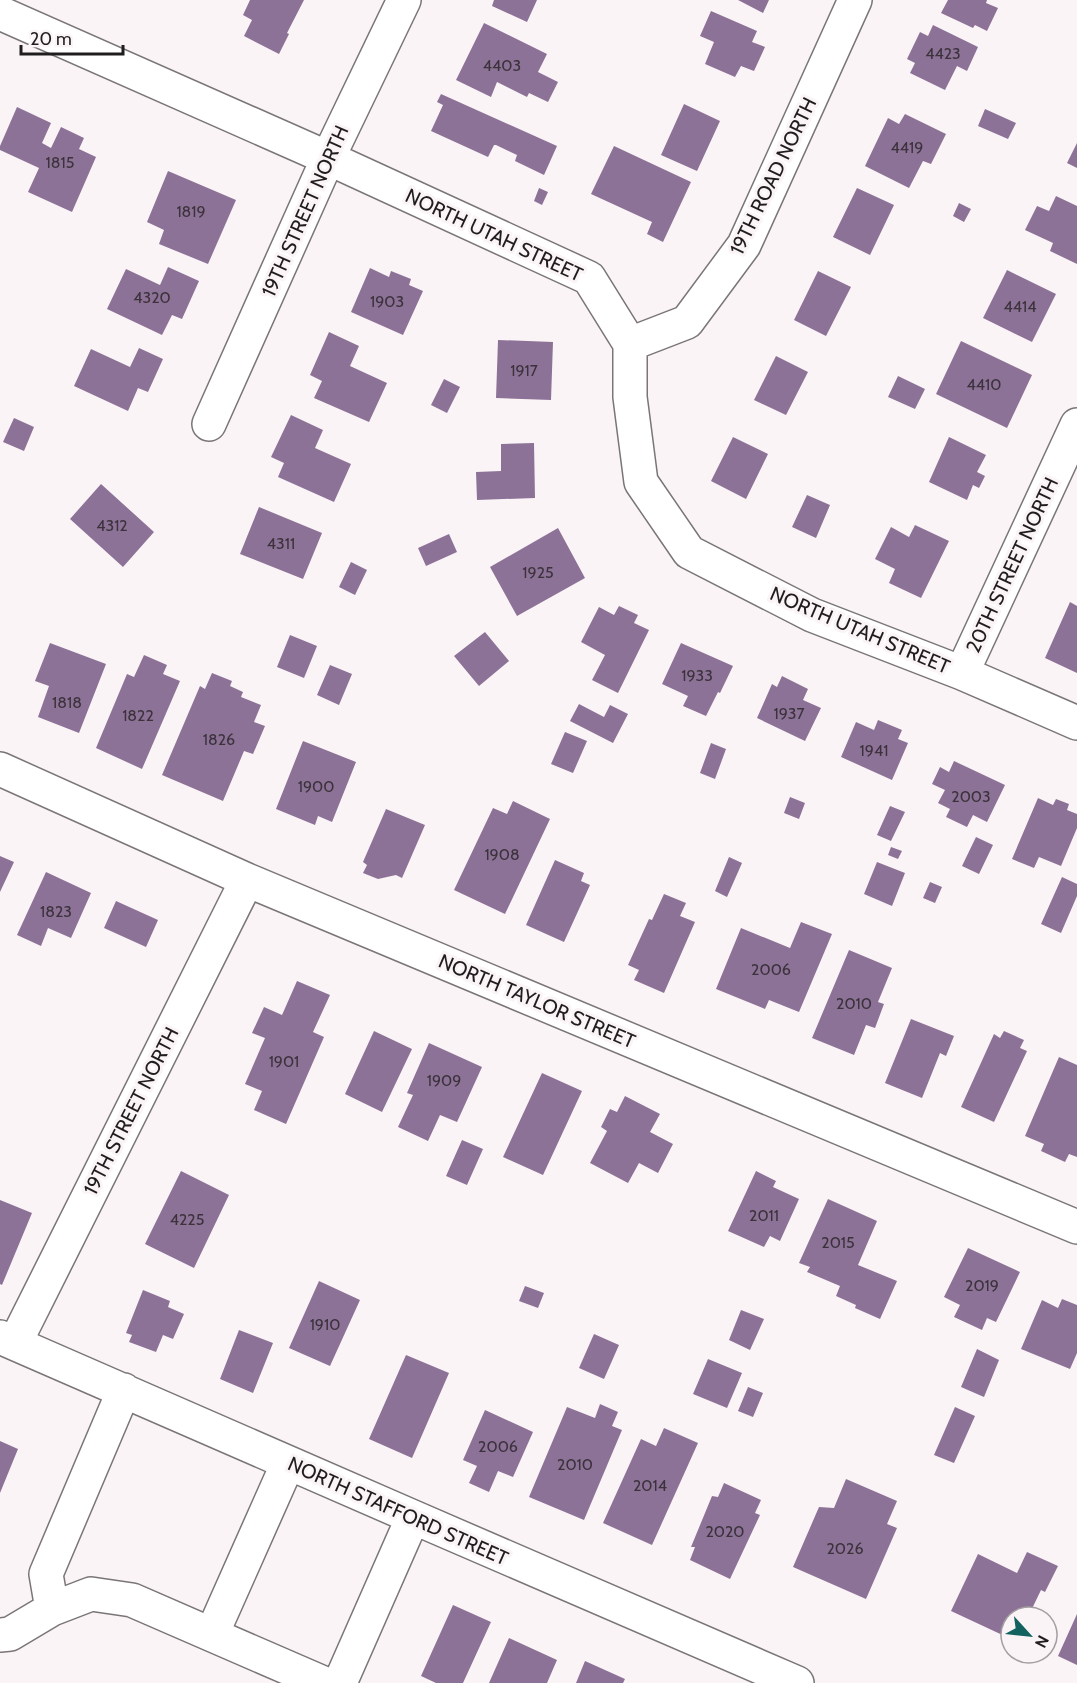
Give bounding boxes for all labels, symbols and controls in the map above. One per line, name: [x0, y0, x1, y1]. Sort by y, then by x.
scale bar: [21, 18, 123, 56]
text: 20 m: [30, 28, 72, 50]
house number: 4423: [925, 44, 961, 63]
house number: 4403: [483, 56, 521, 75]
street label: 19TH ROAD NORTH: [725, 94, 821, 258]
street label: 19TH STREET NORTH: [256, 122, 354, 300]
house number: 4419: [891, 138, 923, 157]
house number: 1815: [46, 153, 74, 172]
street label: NORTH UTAH STREET: [402, 183, 587, 287]
house number: 1819: [176, 202, 206, 221]
house number: 4320: [133, 288, 171, 307]
house number: 1903: [370, 292, 404, 311]
house number: 4414: [1004, 297, 1036, 316]
house number: 1917: [510, 361, 538, 380]
house number: 4410: [967, 375, 1001, 394]
street label: 20TH STREET NORTH: [961, 473, 1063, 657]
house number: 4312: [96, 516, 128, 535]
house number: 4311: [267, 534, 295, 553]
house number: 1925: [522, 563, 554, 582]
street label: NORTH UTAH STREET: [767, 581, 954, 679]
house number: 1933: [681, 666, 713, 685]
house number: 1818: [52, 693, 82, 712]
house number: 1937: [773, 704, 805, 723]
house number: 1822: [122, 706, 154, 725]
house number: 1826: [203, 730, 235, 749]
house number: 1941: [860, 741, 888, 760]
house number: 1900: [298, 777, 334, 796]
house number: 2003: [951, 787, 991, 806]
house number: 1908: [484, 845, 520, 864]
house number: 1823: [40, 902, 72, 921]
street label: NORTH TAYLOR STREET: [435, 949, 639, 1053]
house number: 2006: [751, 960, 791, 979]
house number: 2010: [836, 994, 872, 1013]
street label: 19TH STREET NORTH: [78, 1023, 184, 1199]
house number: 1901: [269, 1052, 299, 1071]
house number: 1909: [427, 1071, 461, 1090]
house number: 2011: [749, 1206, 779, 1225]
house number: 4225: [170, 1210, 204, 1229]
house number: 2015: [821, 1233, 855, 1252]
house number: 2019: [965, 1276, 999, 1295]
house number: 1910: [310, 1315, 340, 1334]
house number: 2006: [478, 1437, 518, 1456]
street label: NORTH STAFFORD STREET: [284, 1452, 512, 1571]
house number: 2010: [557, 1455, 593, 1474]
house number: 2014: [633, 1476, 667, 1495]
house number: 2020: [705, 1522, 745, 1541]
house number: 2026: [826, 1539, 864, 1558]
north arrow: [999, 1605, 1059, 1665]
text: N: [1031, 1632, 1053, 1651]

